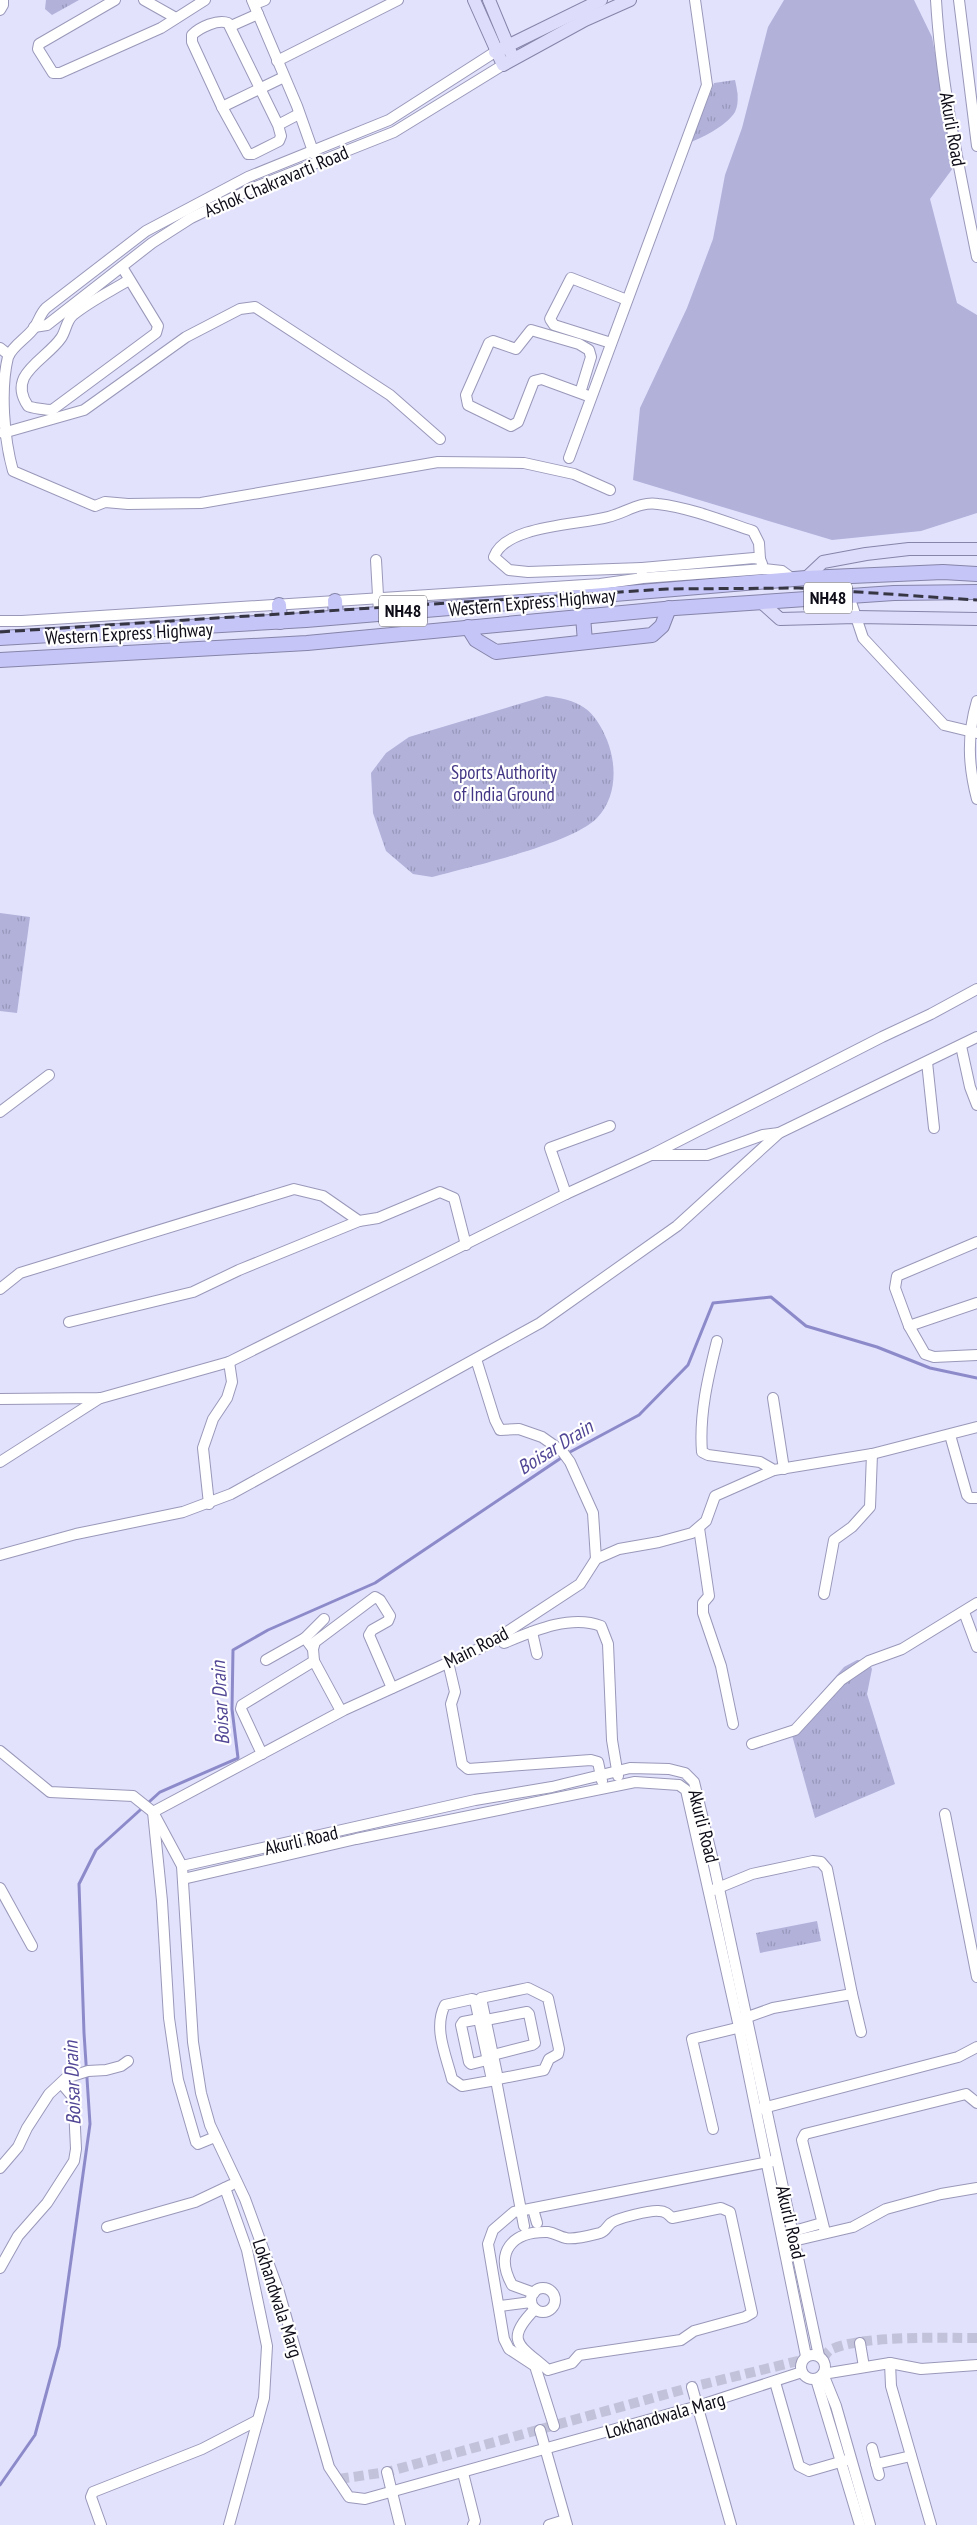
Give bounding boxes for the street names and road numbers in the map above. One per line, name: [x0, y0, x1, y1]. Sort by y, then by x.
street label: Akurli Road: [935, 90, 971, 168]
street label: Ashok Chakravarti Road: [200, 140, 352, 222]
road number: NH48: [804, 582, 852, 614]
street label: Western Express Highway: [447, 583, 617, 621]
road number: NH48: [379, 596, 427, 626]
street label: Western Express Highway: [45, 617, 214, 649]
street label: Main Road: [440, 1621, 512, 1673]
street label: Akurli Road: [683, 1787, 725, 1865]
street label: Akurli Road: [262, 1820, 340, 1860]
street label: Akurli Road: [771, 2183, 811, 2261]
street label: Lokhandwala Marg: [248, 2236, 308, 2360]
street label: Lokhandwala Marg: [603, 2386, 727, 2444]

